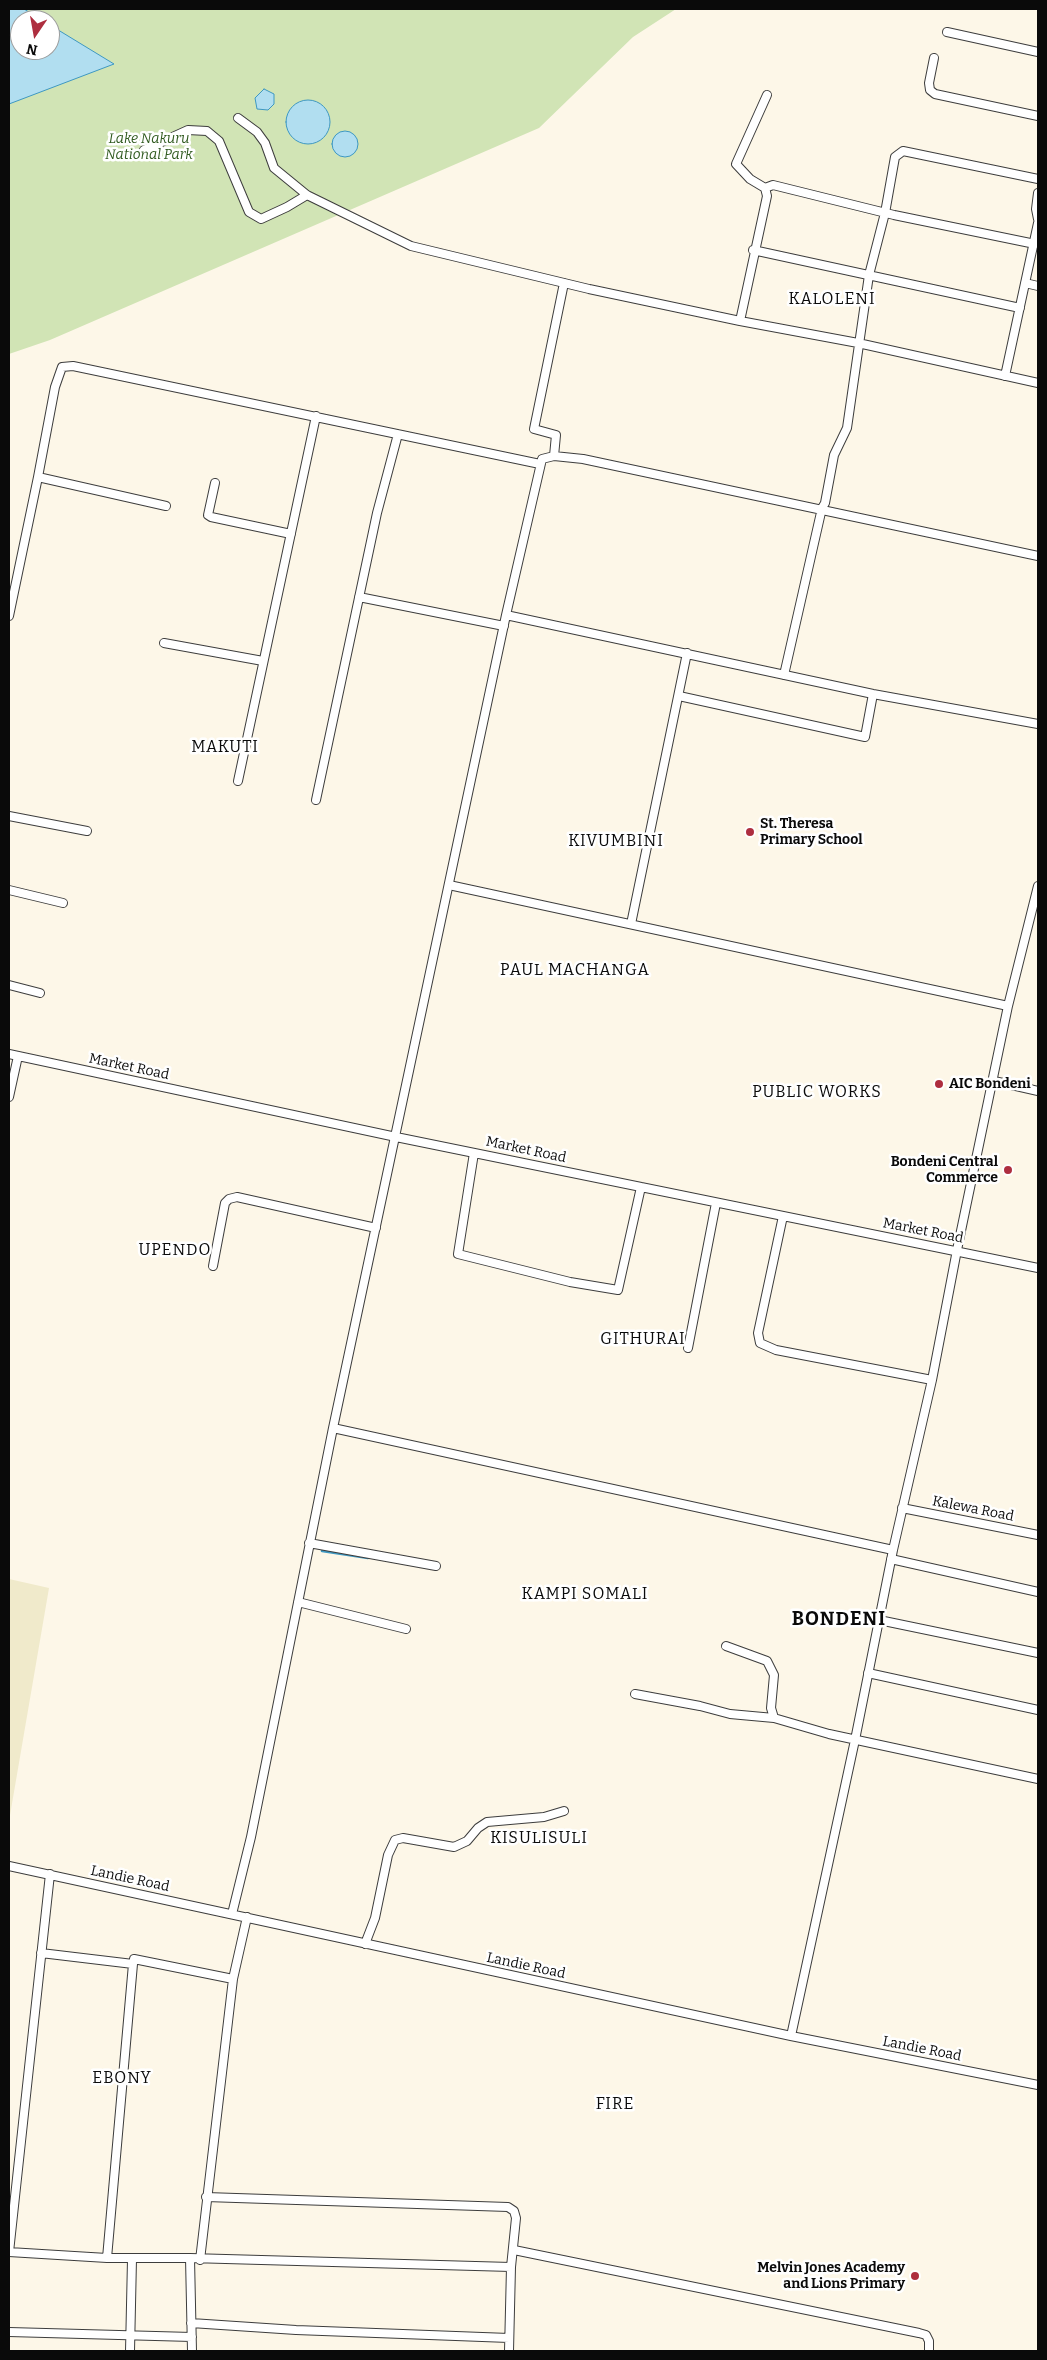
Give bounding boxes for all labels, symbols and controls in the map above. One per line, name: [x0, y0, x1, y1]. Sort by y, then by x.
north arrow: [10, 10, 60, 60]
text: N: [25, 40, 39, 59]
park label: Lake Nakuru National Park: [105, 131, 193, 164]
district label: KALOLENI: [787, 290, 877, 310]
district label: MAKUTI: [190, 738, 260, 758]
place label: St. Theresa Primary School: [760, 816, 863, 849]
marker: St. Theresa Primary School: [744, 826, 756, 838]
district label: KIVUMBINI: [567, 832, 665, 852]
district label: PAUL MACHANGA: [498, 961, 652, 981]
street label: Market Road: [87, 1050, 171, 1084]
place label: AIC Bondeni: [949, 1076, 1031, 1092]
marker: AIC Bondeni: [933, 1078, 945, 1090]
district label: PUBLIC WORKS: [751, 1083, 883, 1103]
street label: Market Road: [484, 1133, 568, 1167]
place label: Bondeni Central Commerce: [891, 1154, 998, 1186]
marker: Bondeni Central Commerce: [1002, 1164, 1014, 1176]
street label: Market Road: [881, 1215, 965, 1247]
district label: UPENDO: [138, 1241, 212, 1261]
district label: GITHURAI: [599, 1330, 687, 1350]
street label: Kalewa Road: [931, 1493, 1015, 1525]
district label: KAMPI SOMALI: [520, 1585, 650, 1605]
district label: BONDENI: [791, 1609, 887, 1631]
district label: KISULISULI: [489, 1829, 589, 1849]
street label: Landie Road: [89, 1862, 171, 1896]
street label: Landie Road: [485, 1949, 567, 1983]
street label: Landie Road: [881, 2033, 963, 2065]
district label: EBONY: [92, 2069, 152, 2089]
district label: FIRE: [595, 2095, 635, 2115]
place label: Melvin Jones Academy and Lions Primary: [757, 2260, 905, 2292]
marker: Melvin Jones Academy and Lions Primary: [909, 2270, 921, 2282]

